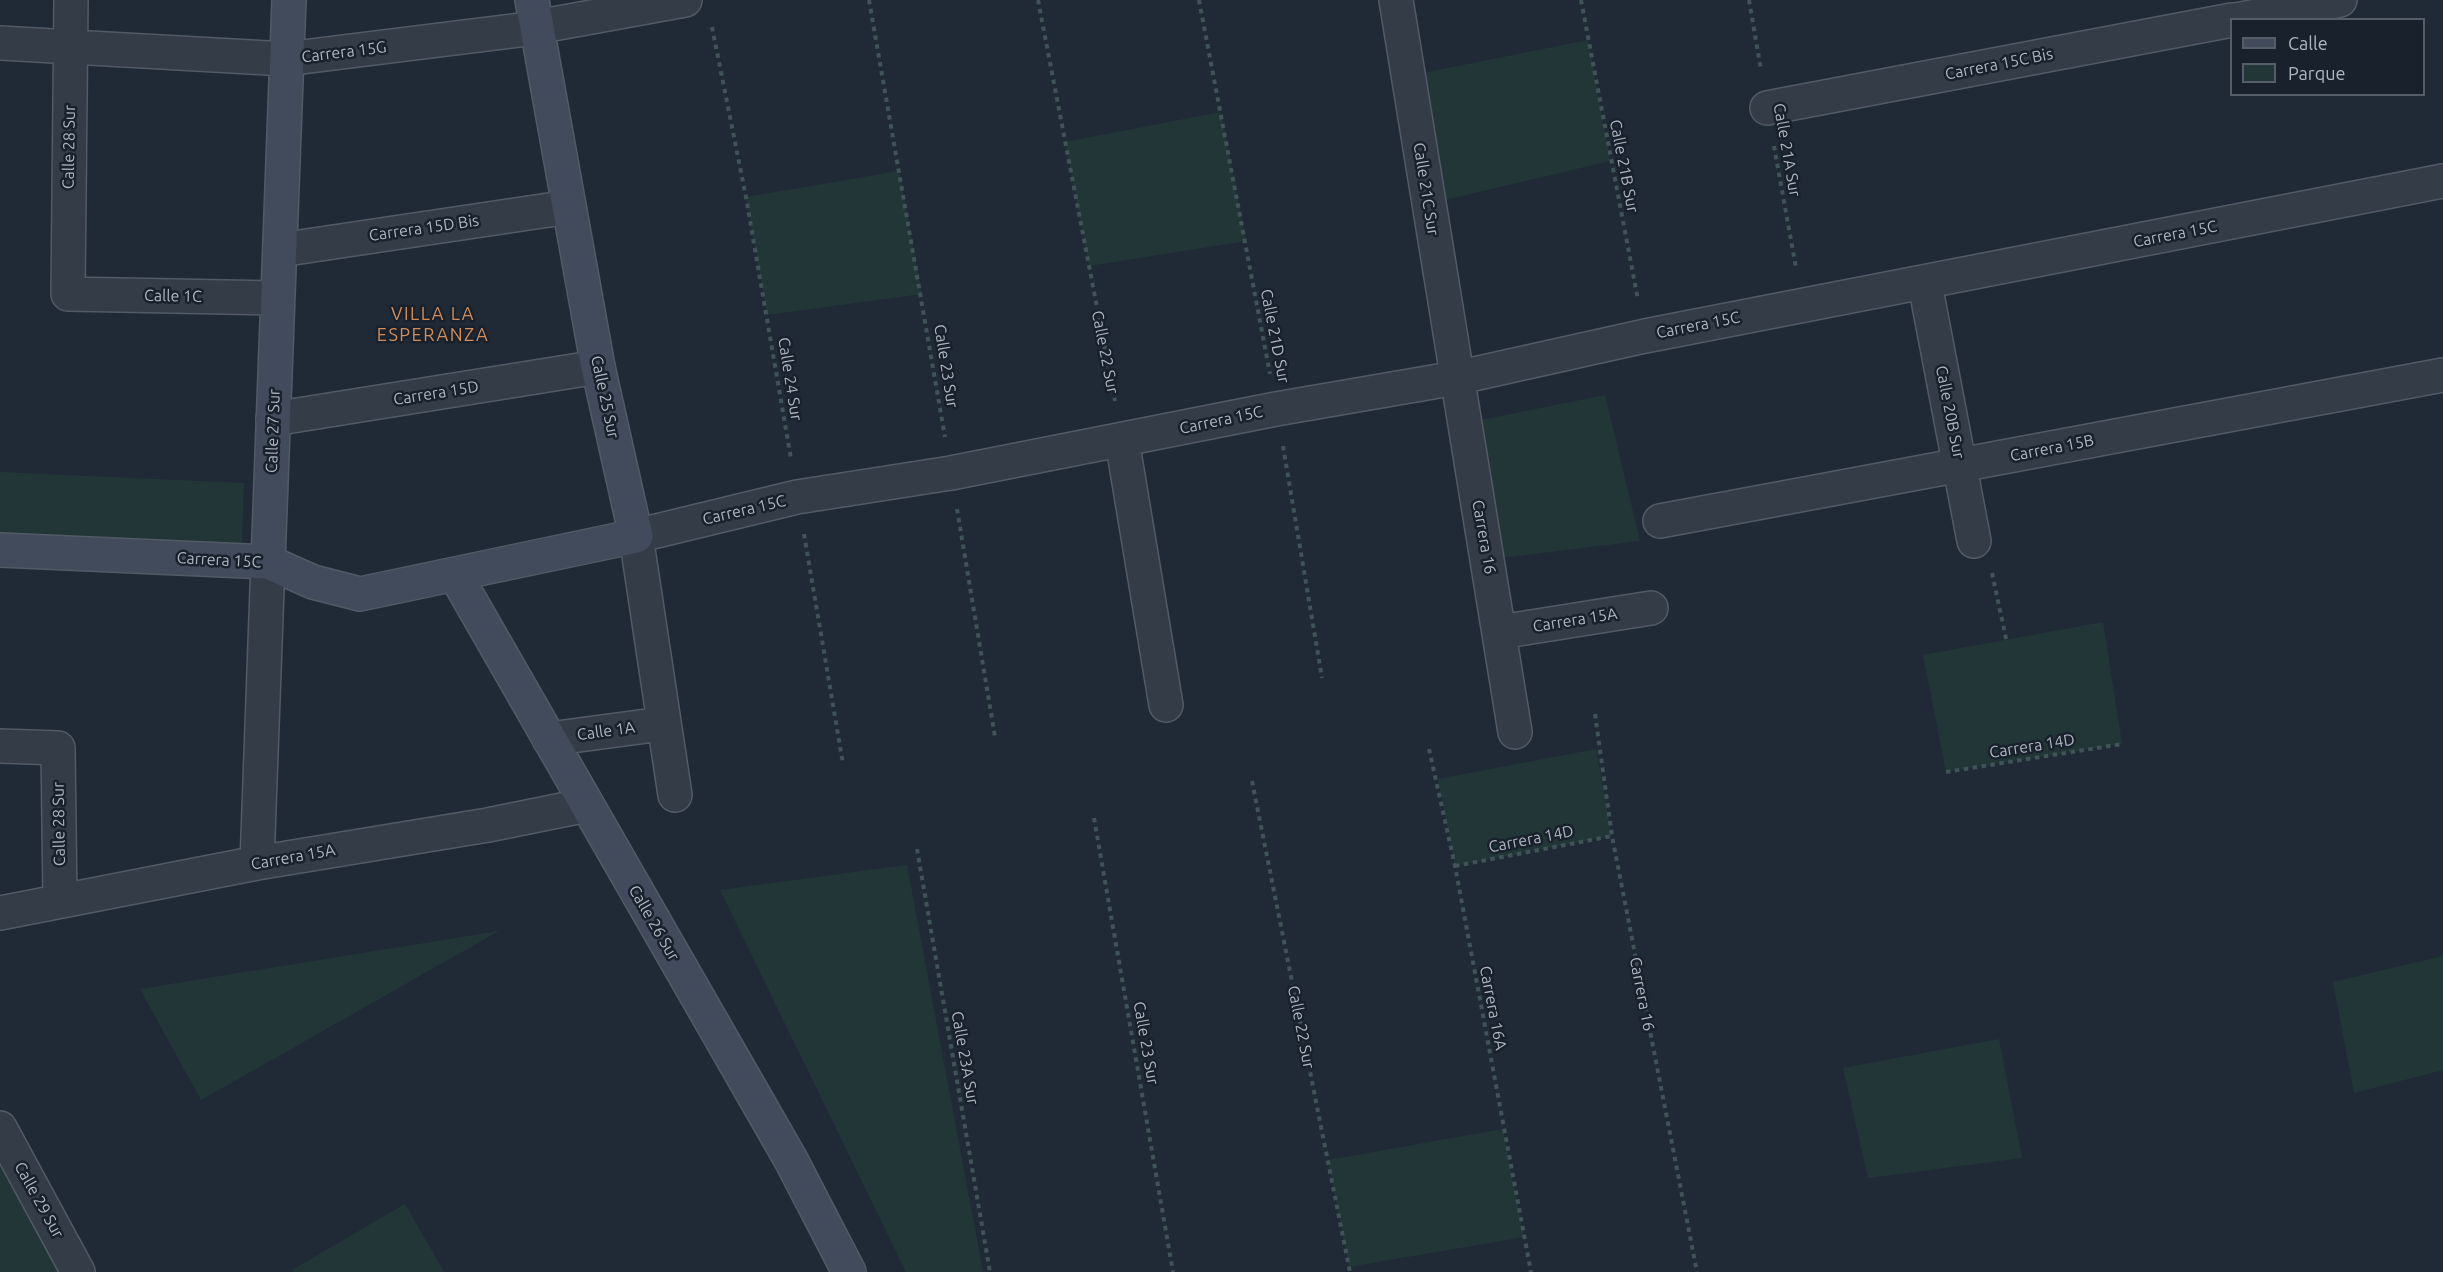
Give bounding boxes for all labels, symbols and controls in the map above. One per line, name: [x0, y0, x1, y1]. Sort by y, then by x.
legend: [2230, 18, 2425, 96]
text: Calle: [2288, 33, 2328, 53]
street label: Carrera 15G: [300, 37, 388, 67]
street label: Carrera 15C Bis: [1943, 44, 2055, 84]
text: Parque: [2288, 63, 2345, 83]
street label: Calle 21A Sur: [1769, 102, 1805, 198]
street label: Calle 28 Sur: [59, 105, 79, 189]
street label: Calle 21B Sur: [1606, 118, 1642, 214]
street label: Calle 21C Sur: [1409, 141, 1443, 237]
street label: Carrera 15D Bis: [368, 211, 480, 245]
street label: Carrera 15C: [2132, 216, 2218, 252]
street label: Calle 1C: [144, 286, 202, 306]
street label: Calle 21D Sur: [1256, 287, 1294, 385]
district label: VILLA LA ESPERANZA: [377, 303, 489, 346]
street label: Carrera 15C: [1655, 307, 1741, 343]
street label: Calle 22 Sur: [1088, 309, 1122, 395]
street label: Calle 23 Sur: [930, 323, 962, 409]
street label: Calle 24 Sur: [774, 336, 806, 422]
street label: Calle 25 Sur: [587, 354, 623, 440]
street label: Calle 20B Sur: [1932, 364, 1968, 460]
street label: Carrera 15D: [392, 377, 480, 409]
street label: Calle 27 Sur: [262, 389, 284, 473]
street label: Carrera 15C: [1178, 402, 1264, 438]
street label: Carrera 15B: [2008, 430, 2096, 466]
street label: Carrera 15C: [701, 491, 787, 529]
street label: Carrera 16: [1468, 498, 1500, 576]
street label: Carrera 15C: [176, 548, 262, 572]
street label: Carrera 15A: [1531, 604, 1619, 636]
street label: Calle 1A: [576, 717, 636, 745]
street label: Carrera 14D: [1988, 730, 2076, 762]
street label: Calle 28 Sur: [49, 782, 69, 866]
street label: Carrera 14D: [1487, 821, 1575, 857]
street label: Carrera 15A: [249, 840, 337, 874]
street label: Calle 26 Sur: [625, 882, 683, 964]
street label: Carrera 16: [1625, 955, 1659, 1033]
street label: Carrera 16A: [1475, 964, 1511, 1052]
street label: Calle 22 Sur: [1284, 984, 1318, 1070]
street label: Calle 23 Sur: [1129, 1000, 1163, 1086]
street label: Calle 23A Sur: [947, 1010, 983, 1106]
street label: Calle 29 Sur: [10, 1159, 68, 1241]

